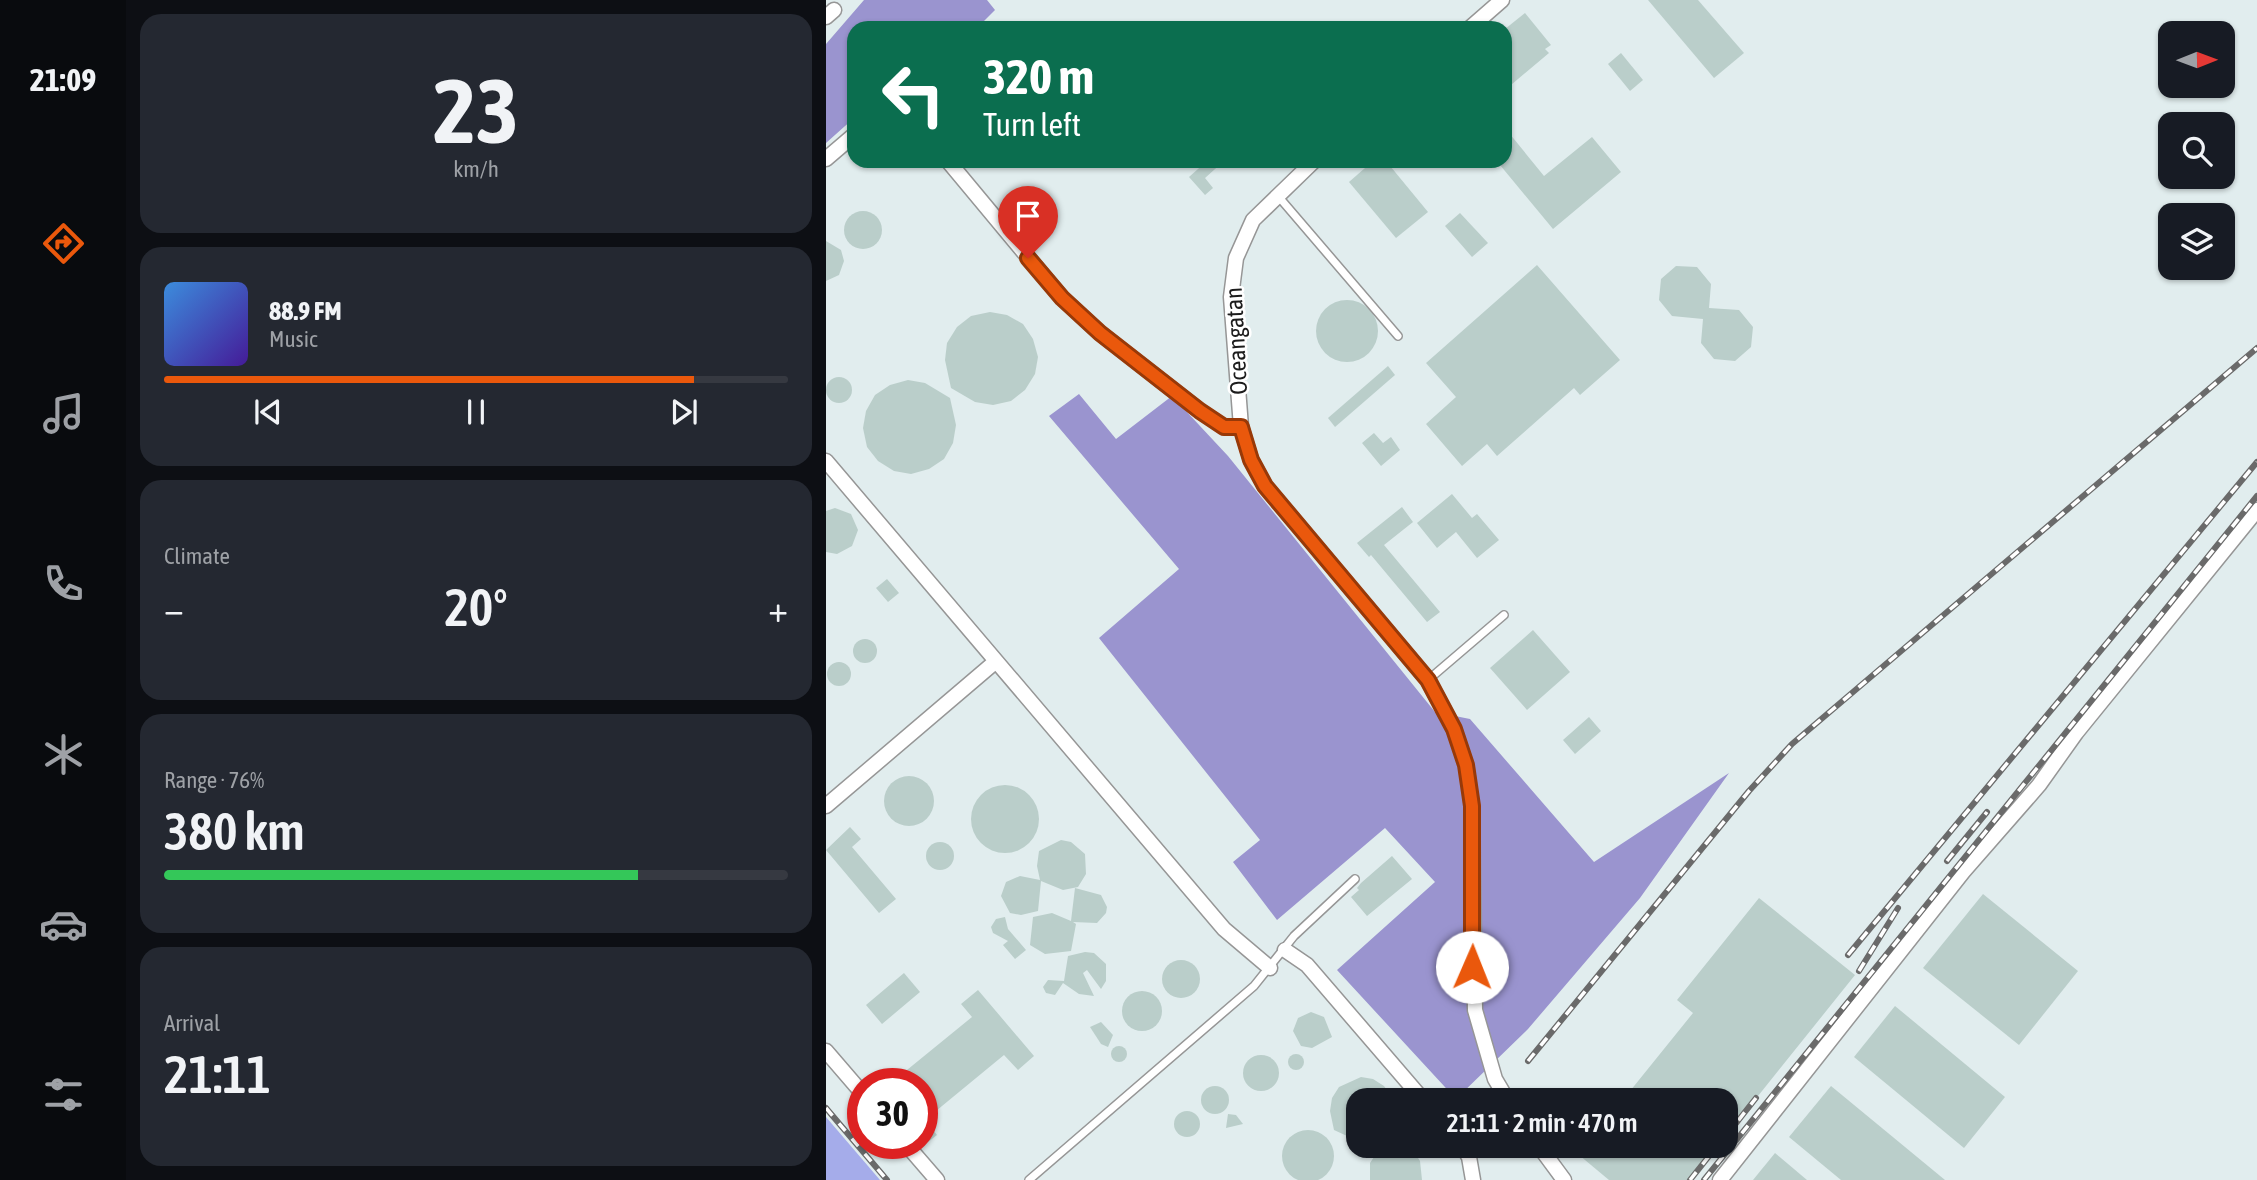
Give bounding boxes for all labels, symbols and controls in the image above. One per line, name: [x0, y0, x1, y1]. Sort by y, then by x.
north arrow: [2158, 21, 2235, 98]
map controls: [2158, 21, 2235, 280]
text: 320 m: [983, 48, 1094, 104]
icon: left: [868, 49, 959, 140]
text: 23: [433, 58, 519, 162]
text: 21:09: [30, 61, 96, 98]
text: Turn left: [983, 106, 1081, 143]
button: search: [2158, 112, 2235, 189]
text: km/h: [453, 156, 499, 182]
pin: [998, 186, 1058, 258]
icon: arrive: [1009, 197, 1047, 235]
button: layers: [2158, 203, 2235, 280]
icon: directions: [39, 219, 88, 268]
street label: Oceangatan: [1220, 287, 1252, 395]
text: 88.9 FM: [269, 296, 342, 326]
text: Music: [269, 326, 317, 352]
icon: music: [39, 389, 88, 438]
icon: previous: [249, 393, 287, 431]
icon: pause: [457, 393, 495, 431]
icon: next: [665, 393, 703, 431]
text: Climate: [164, 543, 230, 569]
icon: phone: [39, 559, 88, 608]
text: 20°: [444, 577, 508, 637]
text: −: [164, 587, 184, 630]
text: +: [768, 587, 788, 630]
icon: climate: [39, 730, 88, 779]
text: Range · 76%: [164, 767, 264, 793]
text: 380 km: [164, 801, 305, 861]
icon: car: [39, 900, 88, 949]
position arrow: [1435, 930, 1509, 1004]
text: Arrival: [164, 1010, 220, 1036]
text: 21:11: [164, 1044, 271, 1104]
speed limit sign: 30: [847, 1068, 938, 1159]
icon: filters: [39, 1070, 88, 1119]
text: 21:11 · 2 min · 470 m: [1447, 1108, 1637, 1138]

